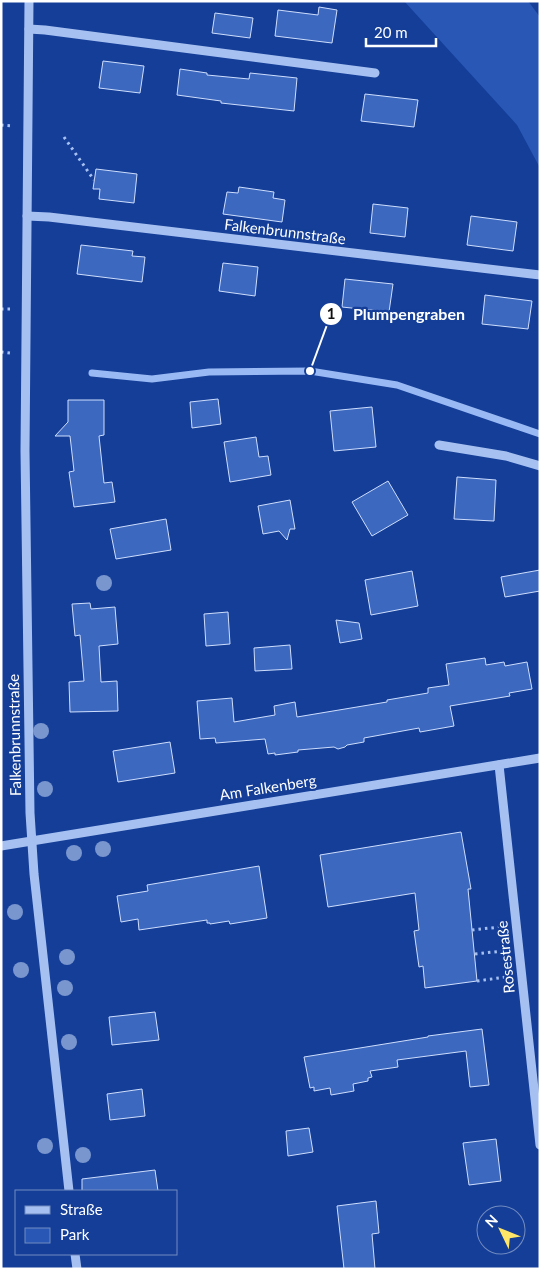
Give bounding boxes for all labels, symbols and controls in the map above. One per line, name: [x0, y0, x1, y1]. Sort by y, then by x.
scale bar: [366, 15, 436, 47]
text: 20 m: [374, 23, 408, 41]
street label: Falkenbrunnstraße: [223, 215, 347, 247]
callout: Plumpengraben: [318, 299, 475, 330]
text: 1: [327, 304, 335, 322]
text: Plumpengraben: [353, 304, 465, 323]
street label: Falkenbrunnstraße: [4, 674, 24, 796]
street label: Am Falkenberg: [218, 770, 318, 804]
street label: Rosestraße: [492, 920, 518, 994]
legend: [15, 1190, 178, 1255]
text: Straße: [60, 1200, 103, 1218]
north arrow: [476, 1205, 526, 1255]
text: N: [481, 1211, 501, 1231]
text: Park: [60, 1225, 90, 1243]

